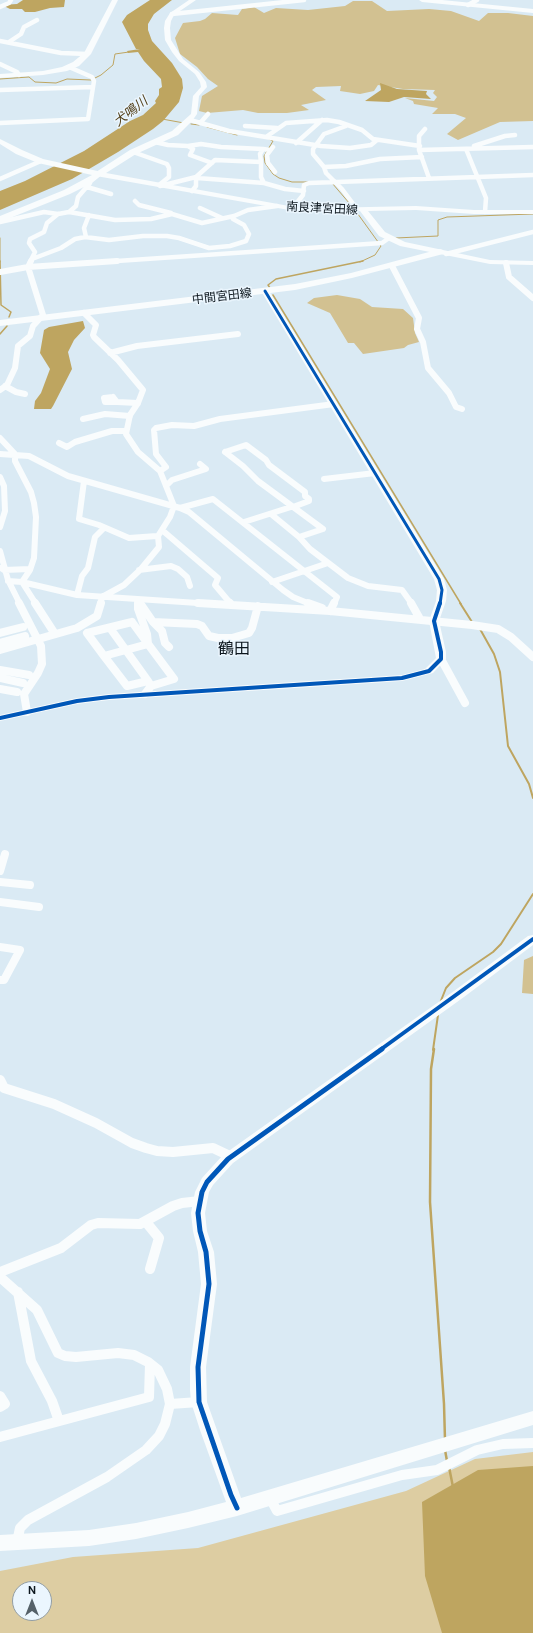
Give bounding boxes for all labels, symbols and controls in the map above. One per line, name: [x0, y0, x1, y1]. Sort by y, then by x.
water label: 犬鳴川: [111, 94, 151, 130]
street label: 南良津宮田線: [286, 200, 358, 218]
street label: 中間宮田線: [191, 286, 253, 308]
district label: 鶴田: [218, 640, 250, 660]
north arrow: [12, 1581, 52, 1621]
text: N: [28, 1583, 36, 1597]

